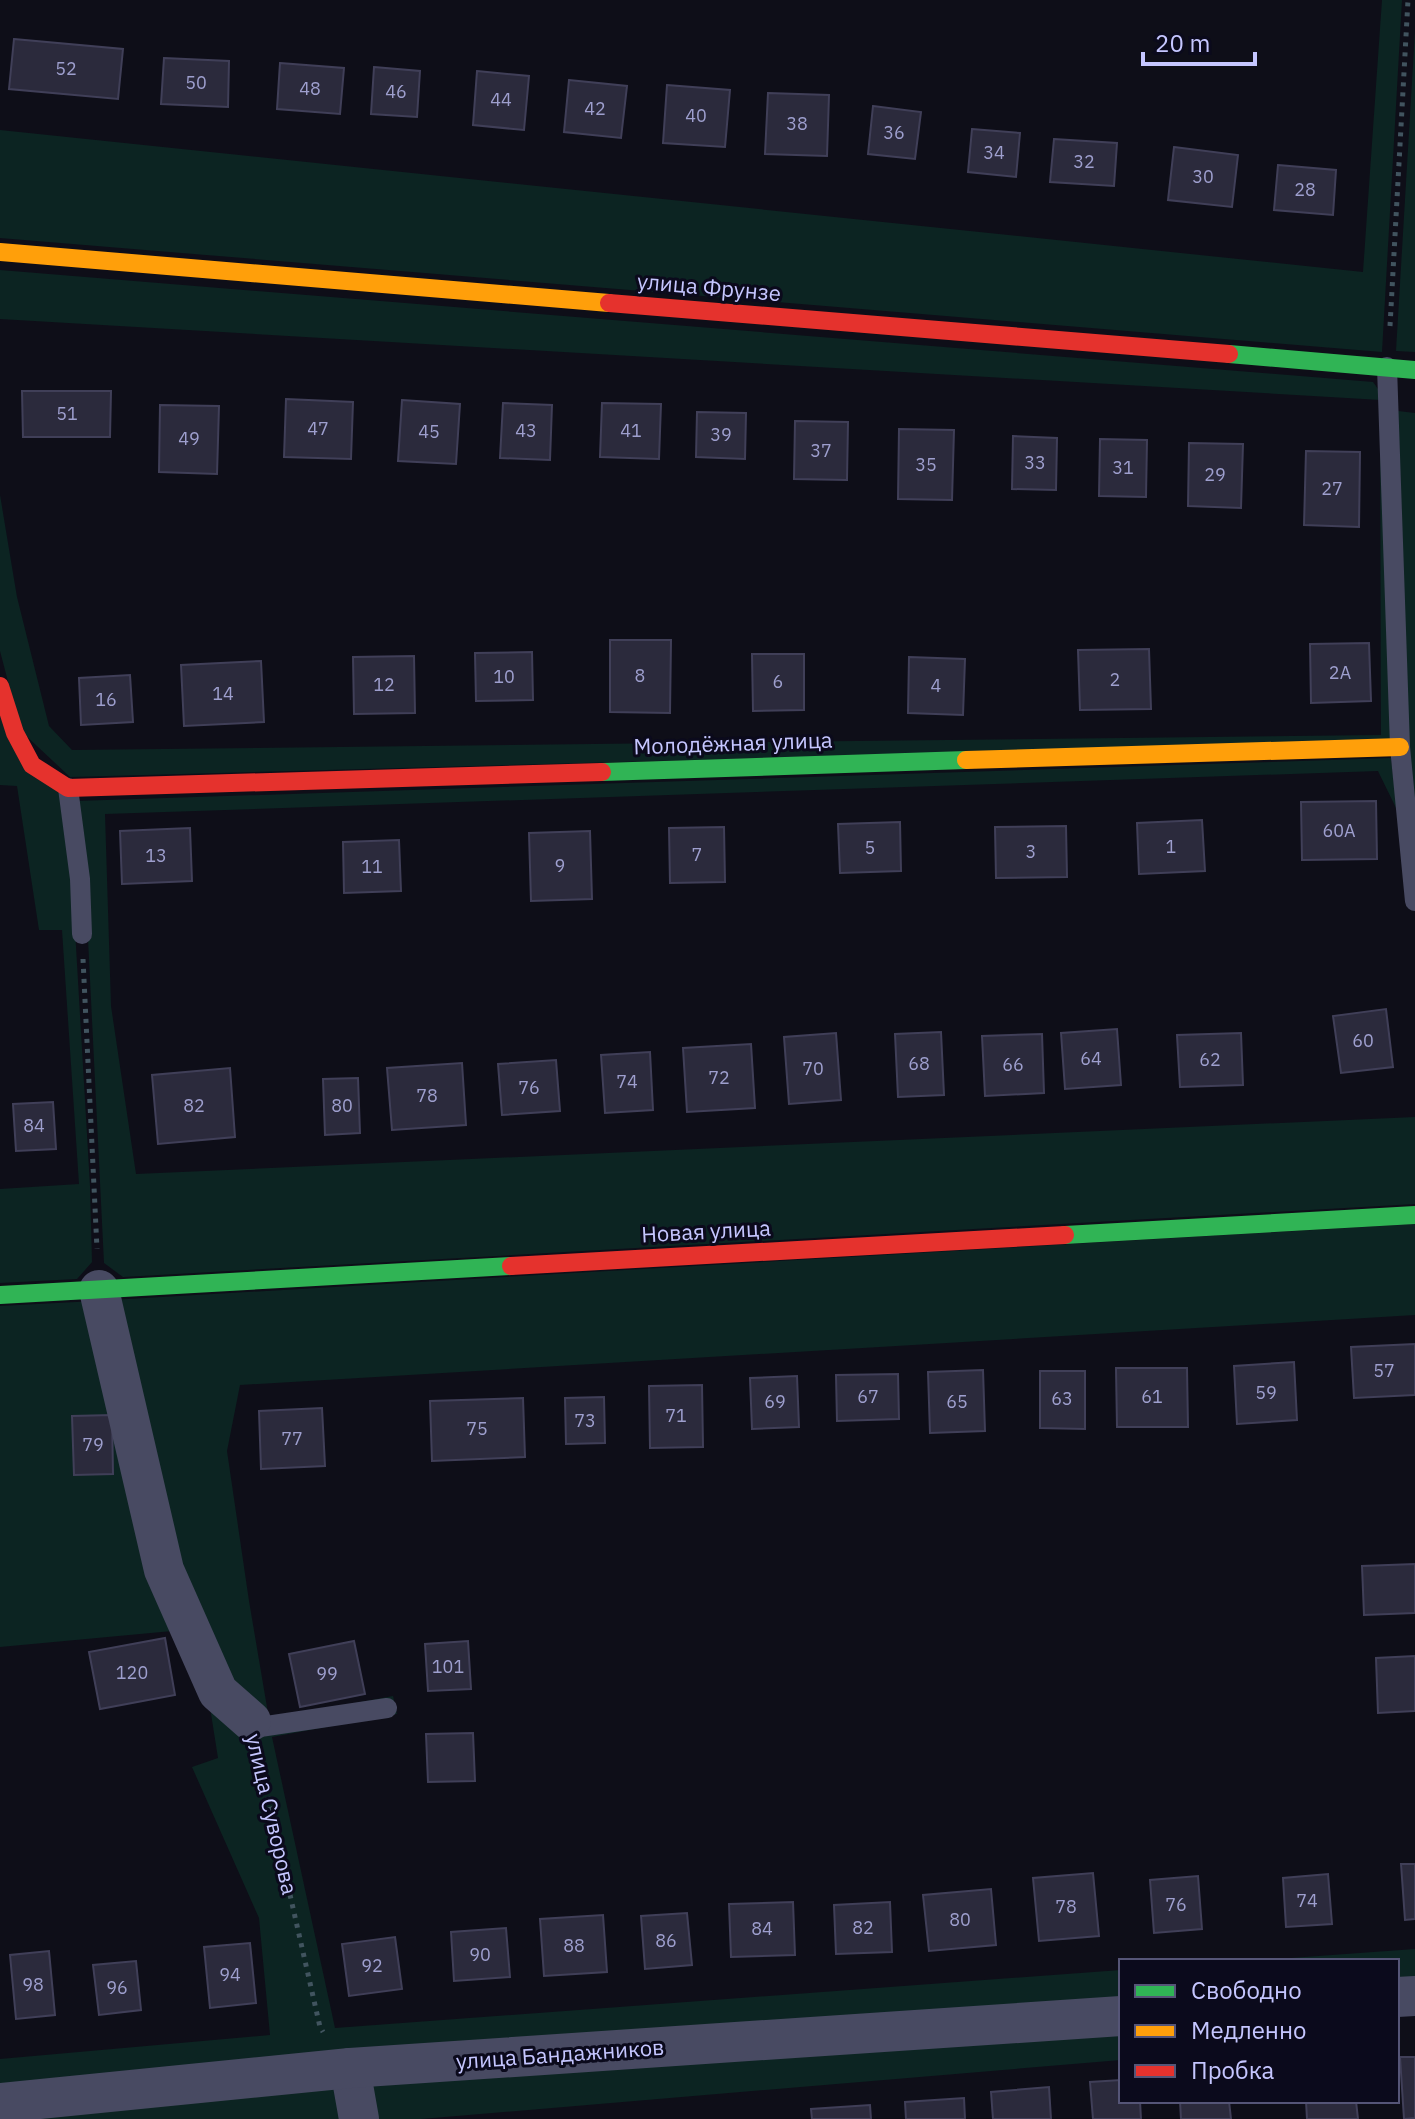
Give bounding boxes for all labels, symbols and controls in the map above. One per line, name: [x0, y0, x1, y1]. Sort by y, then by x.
scale bar: [1143, 16, 1255, 66]
text: 20 m: [1155, 27, 1210, 59]
house number: 52: [55, 57, 77, 80]
house number: 50: [185, 71, 207, 94]
house number: 48: [299, 77, 321, 100]
house number: 46: [385, 80, 407, 103]
house number: 44: [490, 88, 512, 111]
house number: 42: [584, 97, 606, 120]
house number: 40: [685, 104, 707, 127]
house number: 38: [786, 112, 808, 135]
house number: 36: [883, 121, 905, 144]
house number: 34: [983, 141, 1005, 164]
house number: 32: [1073, 150, 1095, 173]
house number: 30: [1192, 165, 1214, 188]
house number: 28: [1294, 178, 1316, 201]
street label: улица Фрунзе: [636, 266, 782, 307]
house number: 51: [56, 402, 78, 425]
house number: 47: [307, 417, 329, 440]
house number: 43: [515, 419, 537, 442]
house number: 41: [620, 419, 642, 442]
house number: 45: [418, 420, 440, 443]
house number: 39: [710, 423, 732, 446]
house number: 49: [178, 427, 200, 450]
house number: 37: [810, 439, 832, 462]
house number: 33: [1024, 451, 1046, 474]
house number: 35: [915, 453, 937, 476]
house number: 31: [1112, 456, 1134, 479]
house number: 29: [1204, 463, 1226, 486]
house number: 27: [1321, 477, 1343, 500]
house number: 2А: [1329, 661, 1352, 684]
house number: 8: [635, 664, 645, 687]
house number: 10: [493, 665, 515, 688]
house number: 2: [1110, 668, 1120, 691]
house number: 6: [773, 670, 783, 693]
house number: 12: [373, 673, 395, 696]
house number: 4: [931, 674, 942, 697]
house number: 14: [212, 682, 234, 705]
house number: 16: [95, 688, 117, 711]
street label: Молодёжная улица: [633, 725, 833, 760]
house number: 60А: [1322, 819, 1356, 842]
house number: 1: [1166, 835, 1176, 858]
house number: 5: [865, 836, 875, 859]
house number: 3: [1026, 840, 1036, 863]
house number: 7: [692, 843, 702, 866]
house number: 13: [145, 844, 167, 867]
house number: 9: [555, 854, 565, 877]
house number: 11: [361, 855, 383, 878]
house number: 60: [1352, 1029, 1374, 1052]
house number: 64: [1080, 1047, 1102, 1070]
house number: 62: [1199, 1048, 1221, 1071]
house number: 68: [908, 1052, 930, 1075]
house number: 66: [1002, 1053, 1024, 1076]
house number: 70: [802, 1057, 824, 1080]
house number: 72: [708, 1066, 730, 1089]
house number: 74: [616, 1070, 638, 1093]
house number: 76: [518, 1076, 540, 1099]
house number: 78: [416, 1084, 438, 1107]
house number: 82: [183, 1094, 205, 1117]
house number: 80: [331, 1094, 353, 1117]
house number: 84: [23, 1114, 45, 1137]
street label: Новая улица: [640, 1213, 772, 1248]
house number: 57: [1373, 1359, 1395, 1382]
house number: 59: [1255, 1381, 1277, 1404]
house number: 67: [857, 1385, 879, 1408]
house number: 61: [1141, 1385, 1163, 1408]
house number: 63: [1051, 1387, 1073, 1410]
house number: 69: [764, 1390, 786, 1413]
house number: 65: [946, 1390, 968, 1413]
house number: 71: [665, 1404, 687, 1427]
house number: 73: [574, 1409, 596, 1432]
house number: 75: [466, 1417, 488, 1440]
house number: 77: [281, 1427, 303, 1450]
house number: 79: [82, 1433, 104, 1456]
house number: 101: [432, 1655, 464, 1678]
house number: 120: [116, 1661, 148, 1684]
house number: 99: [316, 1662, 338, 1685]
street label: улица Суворова: [240, 1731, 305, 1897]
house number: 74: [1296, 1889, 1318, 1912]
house number: 76: [1165, 1893, 1187, 1916]
house number: 78: [1055, 1895, 1077, 1918]
house number: 80: [949, 1908, 971, 1931]
house number: 82: [852, 1916, 874, 1939]
house number: 84: [751, 1917, 773, 1940]
house number: 86: [655, 1929, 677, 1952]
house number: 88: [563, 1934, 585, 1957]
house number: 90: [469, 1943, 491, 1966]
house number: 92: [361, 1954, 383, 1977]
legend: [1119, 1959, 1399, 2103]
house number: 94: [219, 1963, 241, 1986]
house number: 98: [22, 1973, 44, 1996]
text: Свободно: [1191, 1974, 1302, 2006]
house number: 96: [106, 1976, 128, 1999]
text: Медленно: [1191, 2014, 1307, 2046]
street label: улица Бандажников: [455, 2032, 665, 2075]
text: Пробка: [1191, 2054, 1275, 2086]

